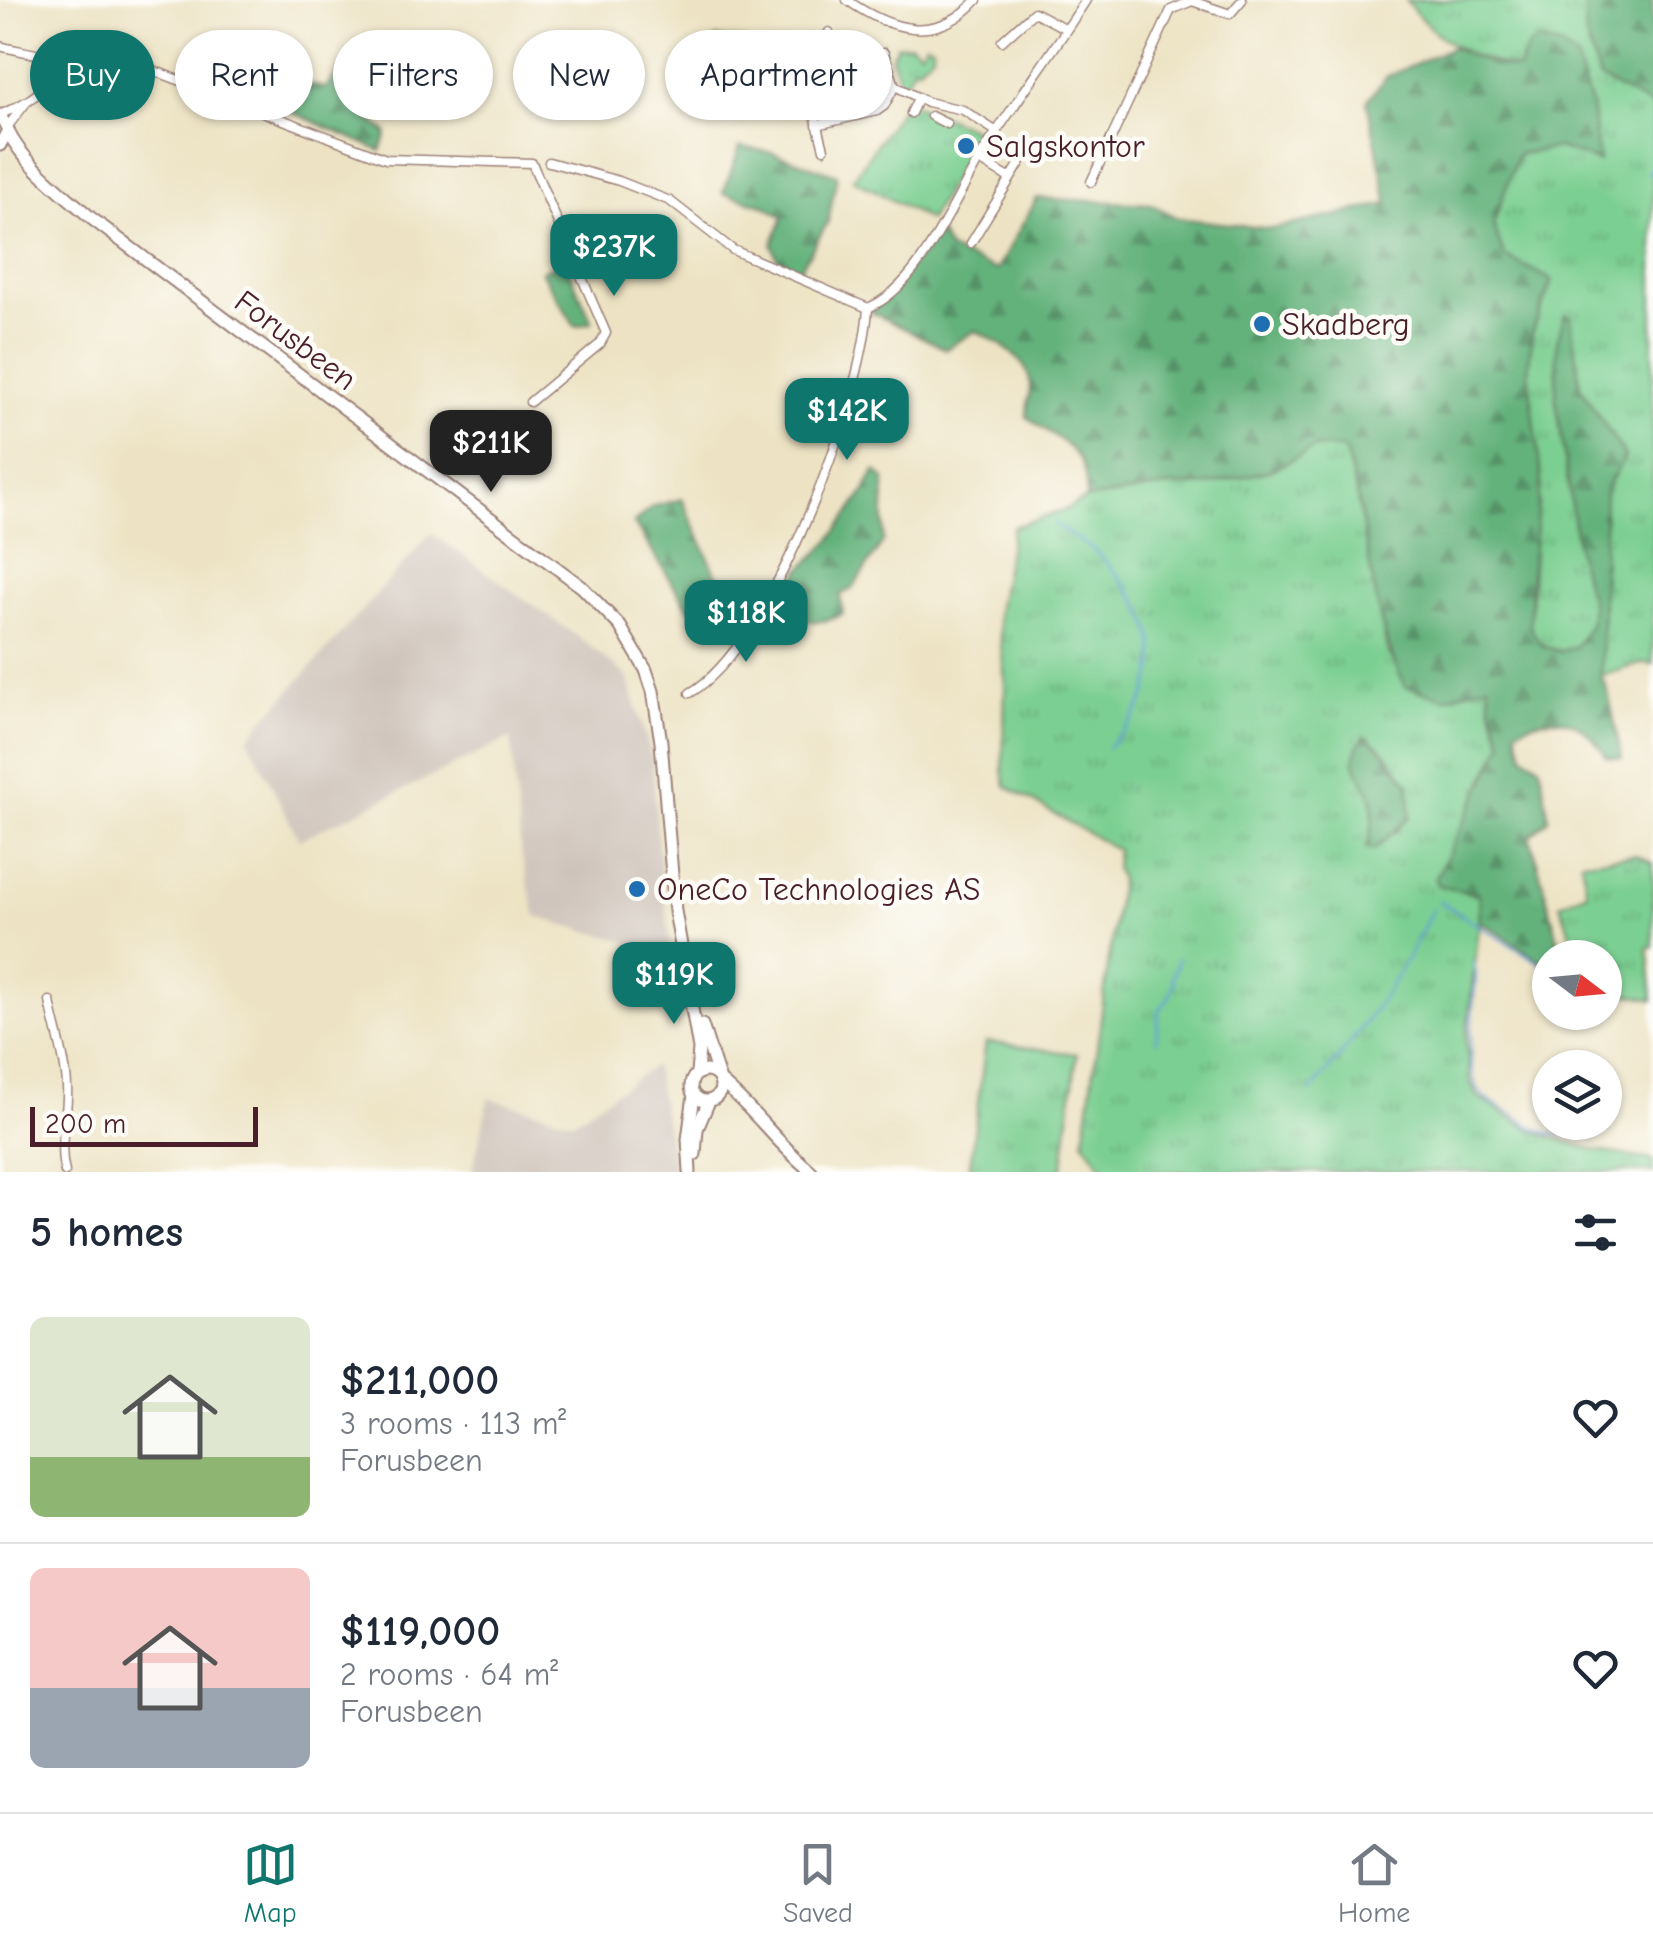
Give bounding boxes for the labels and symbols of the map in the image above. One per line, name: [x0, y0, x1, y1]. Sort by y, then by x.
place label: Salgskontor: [986, 128, 1145, 165]
marker: Salgskontor: [955, 135, 977, 157]
pin: $237K: [544, 214, 684, 299]
street label: Forusbeen: [228, 283, 364, 398]
place label: Skadberg: [1282, 306, 1410, 343]
marker: Skadberg: [1251, 313, 1273, 335]
pin: $142K: [777, 378, 917, 463]
pin: $211K: [421, 410, 561, 495]
pin: $118K: [676, 580, 816, 665]
place label: OneCo Technologies AS: [657, 871, 980, 908]
marker: OneCo Technologies AS: [626, 878, 648, 900]
north arrow: [1532, 940, 1622, 1030]
pin: $119K: [604, 942, 744, 1027]
scale bar: [30, 1102, 258, 1146]

